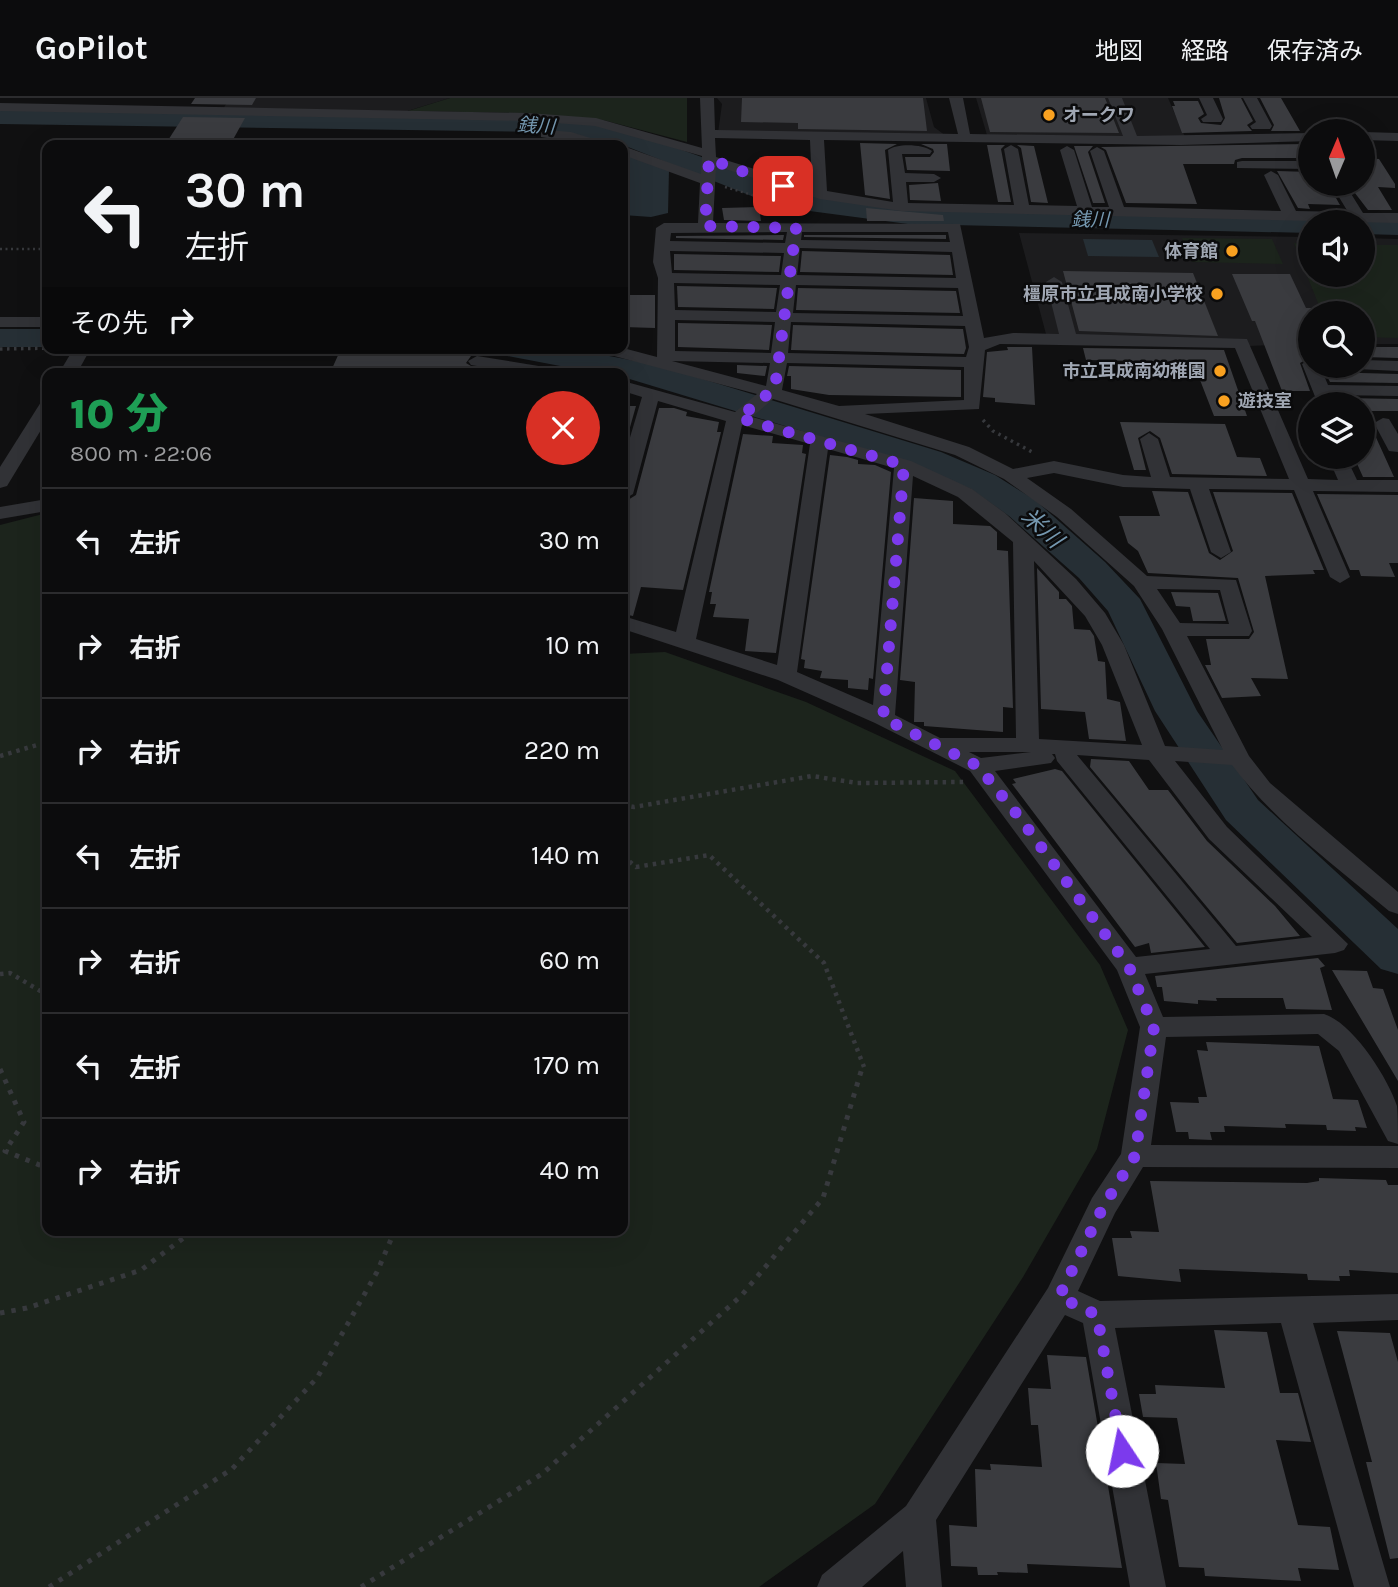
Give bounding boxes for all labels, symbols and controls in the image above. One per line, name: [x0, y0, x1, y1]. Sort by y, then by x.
text: GoPilot: [35, 29, 148, 67]
text: 地図: [1095, 37, 1143, 65]
text: 経路: [1181, 37, 1229, 65]
text: 保存済み: [1267, 37, 1363, 65]
place label: オークワ: [1063, 104, 1135, 126]
marker: オークワ: [1041, 107, 1057, 123]
water label: 銭川: [516, 114, 558, 138]
north arrow: [1298, 119, 1376, 196]
map controls: [1298, 119, 1375, 469]
pin: [753, 156, 813, 216]
text: 30 m: [185, 162, 305, 219]
icon: arrive: [764, 167, 802, 205]
icon: left: [70, 168, 161, 259]
water label: 銭川: [1071, 209, 1111, 231]
button: sound: [1298, 210, 1375, 287]
text: 左折: [185, 229, 249, 266]
place label: 体育館: [1164, 240, 1218, 262]
marker: 体育館: [1224, 243, 1240, 259]
place label: 橿原市立耳成南小学校: [1023, 283, 1203, 305]
marker: 橿原市立耳成南小学校: [1209, 286, 1225, 302]
icon: right: [162, 301, 200, 339]
button: search: [1298, 301, 1375, 378]
text: その先: [70, 308, 148, 339]
place label: 市立耳成南幼稚園: [1062, 360, 1206, 382]
marker: 市立耳成南幼稚園: [1212, 363, 1228, 379]
text: 10 分: [70, 389, 168, 439]
place label: 遊技室: [1238, 390, 1292, 412]
button: close: [526, 391, 600, 465]
button: layers: [1298, 392, 1375, 469]
marker: 遊技室: [1216, 393, 1232, 409]
text: 800 m · 22:06: [70, 440, 212, 467]
water label: 米川: [1016, 502, 1070, 556]
icon: left: [70, 522, 108, 560]
text: 30 m: [539, 525, 600, 556]
text: 左折: [129, 528, 181, 559]
icon: right: [70, 627, 108, 665]
text: 10 m: [545, 630, 600, 661]
text: 右折: [129, 633, 181, 664]
icon: right: [70, 732, 108, 770]
text: 220 m: [524, 735, 600, 766]
text: 右折: [129, 738, 181, 769]
icon: left: [70, 837, 108, 875]
text: 140 m: [531, 840, 600, 871]
text: 左折: [129, 843, 181, 874]
icon: right: [70, 942, 108, 980]
text: 60 m: [539, 945, 600, 976]
text: 右折: [129, 948, 181, 979]
icon: left: [70, 1047, 108, 1085]
text: 170 m: [533, 1050, 600, 1081]
text: 左折: [129, 1053, 181, 1084]
icon: right: [70, 1152, 108, 1190]
text: 40 m: [540, 1155, 600, 1186]
text: 右折: [129, 1158, 181, 1189]
position arrow: [1085, 1414, 1159, 1488]

